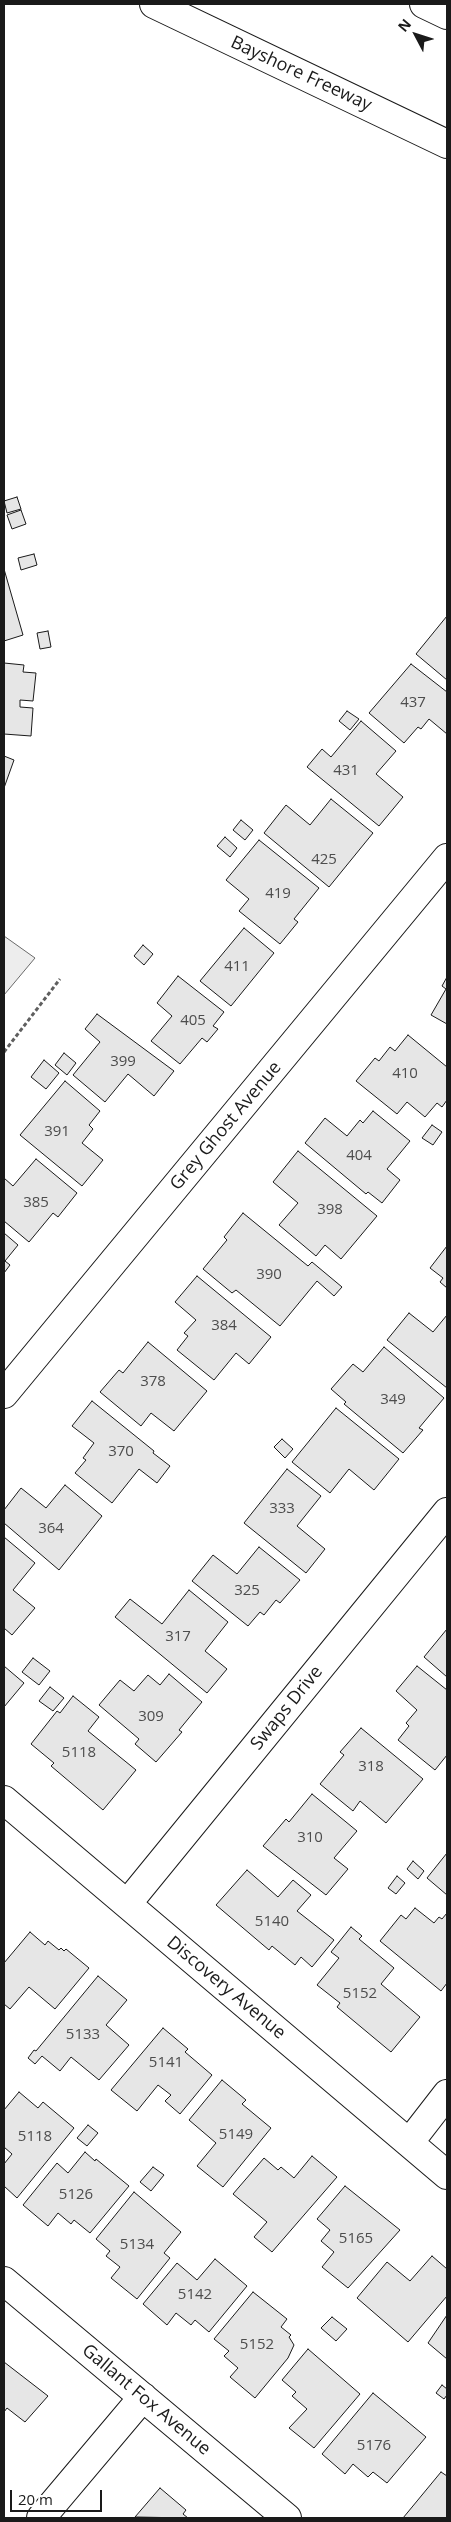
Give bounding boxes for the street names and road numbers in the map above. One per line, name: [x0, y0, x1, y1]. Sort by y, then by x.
street label: Bayshore Freeway: [227, 32, 375, 116]
street label: Grey Ghost Avenue: [166, 1057, 286, 1195]
street label: Swaps Drive: [246, 1662, 328, 1754]
street label: Discovery Avenue: [162, 1932, 290, 2044]
street label: Gallant Fox Avenue: [77, 2340, 215, 2460]

